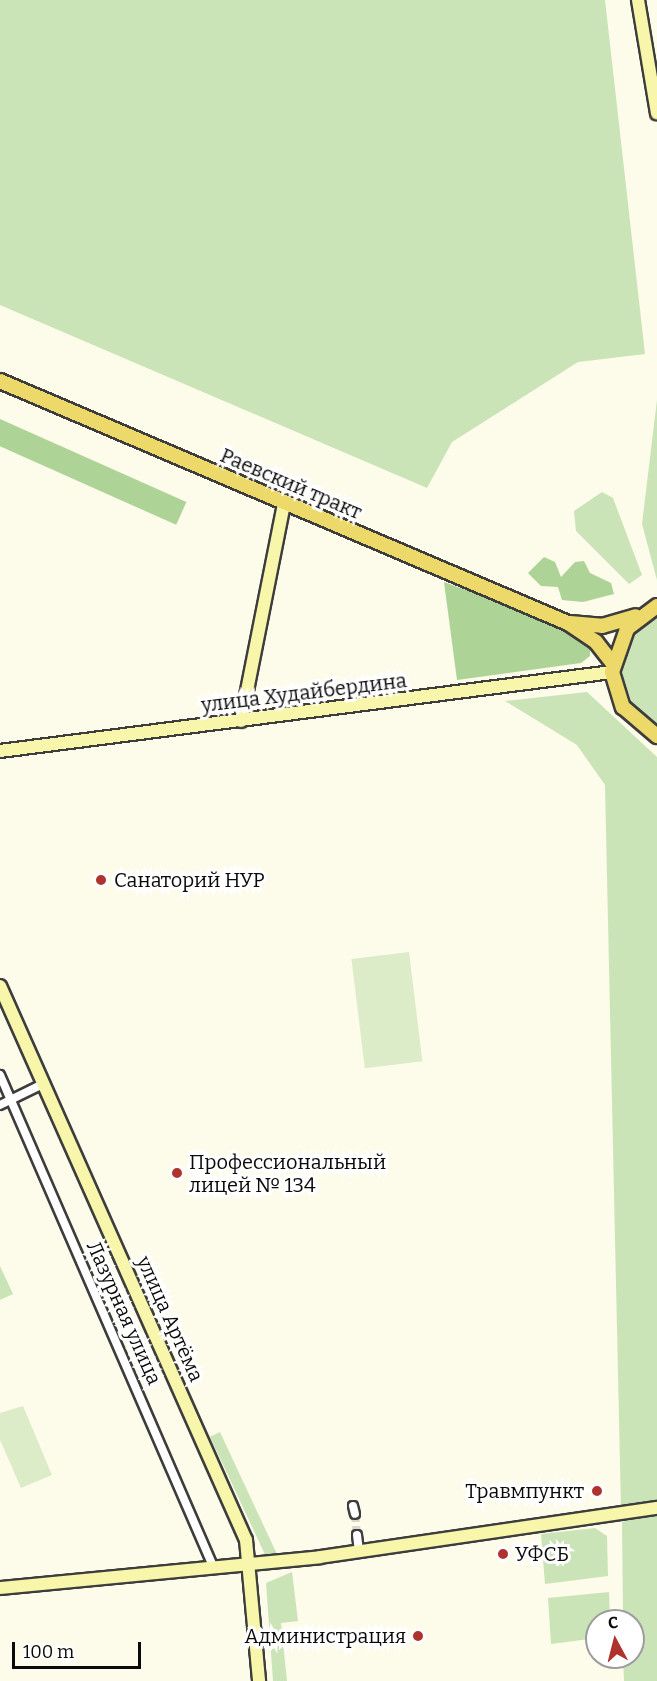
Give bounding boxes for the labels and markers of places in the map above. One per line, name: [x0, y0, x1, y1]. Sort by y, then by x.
place label: Санаторий НУР: [114, 868, 265, 892]
marker: Санаторий НУР: [92, 871, 110, 889]
place label: Профессиональный лицей № 134: [189, 1150, 386, 1197]
marker: Профессиональный лицей № 134: [170, 1166, 184, 1180]
place label: Травмпункт: [465, 1479, 584, 1503]
marker: Травмпункт: [588, 1482, 606, 1500]
place label: УФСБ: [515, 1542, 569, 1566]
marker: УФСБ: [496, 1547, 510, 1561]
place label: Администрация: [245, 1624, 406, 1648]
marker: Администрация: [411, 1629, 425, 1643]

